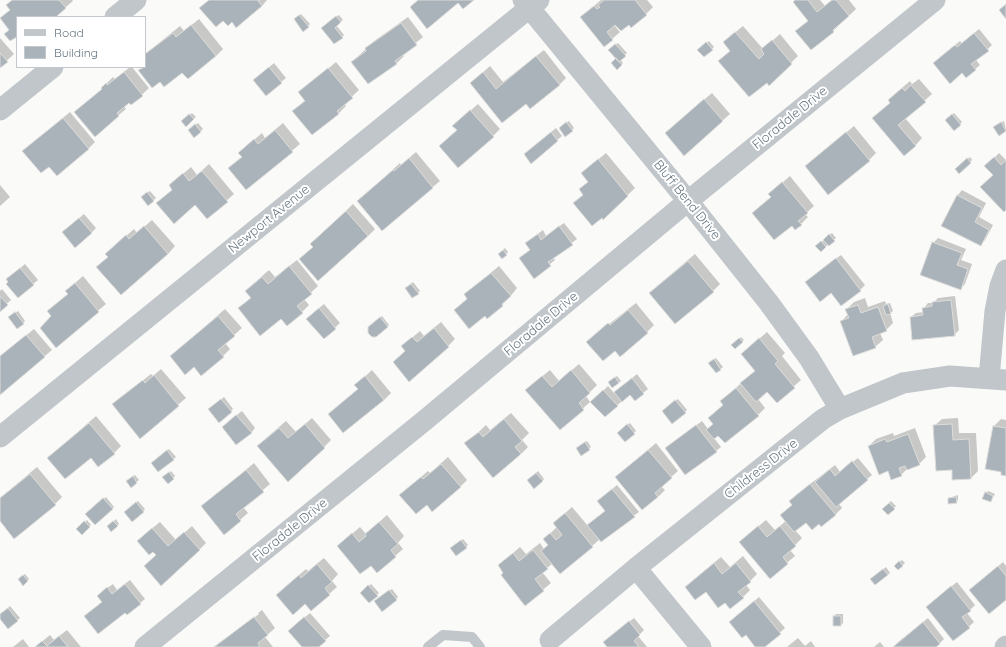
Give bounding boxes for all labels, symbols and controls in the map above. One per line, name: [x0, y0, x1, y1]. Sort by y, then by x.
legend: [16, 16, 146, 68]
text: Road: [54, 25, 84, 40]
text: Building: [54, 45, 98, 60]
street label: Floradale Drive: [749, 83, 831, 153]
street label: Bluff Bend Drive: [650, 157, 724, 243]
street label: Newport Avenue: [225, 182, 313, 256]
street label: Floradale Drive: [501, 289, 581, 359]
street label: Childress Drive: [721, 436, 801, 502]
street label: Floradale Drive: [249, 495, 331, 565]

